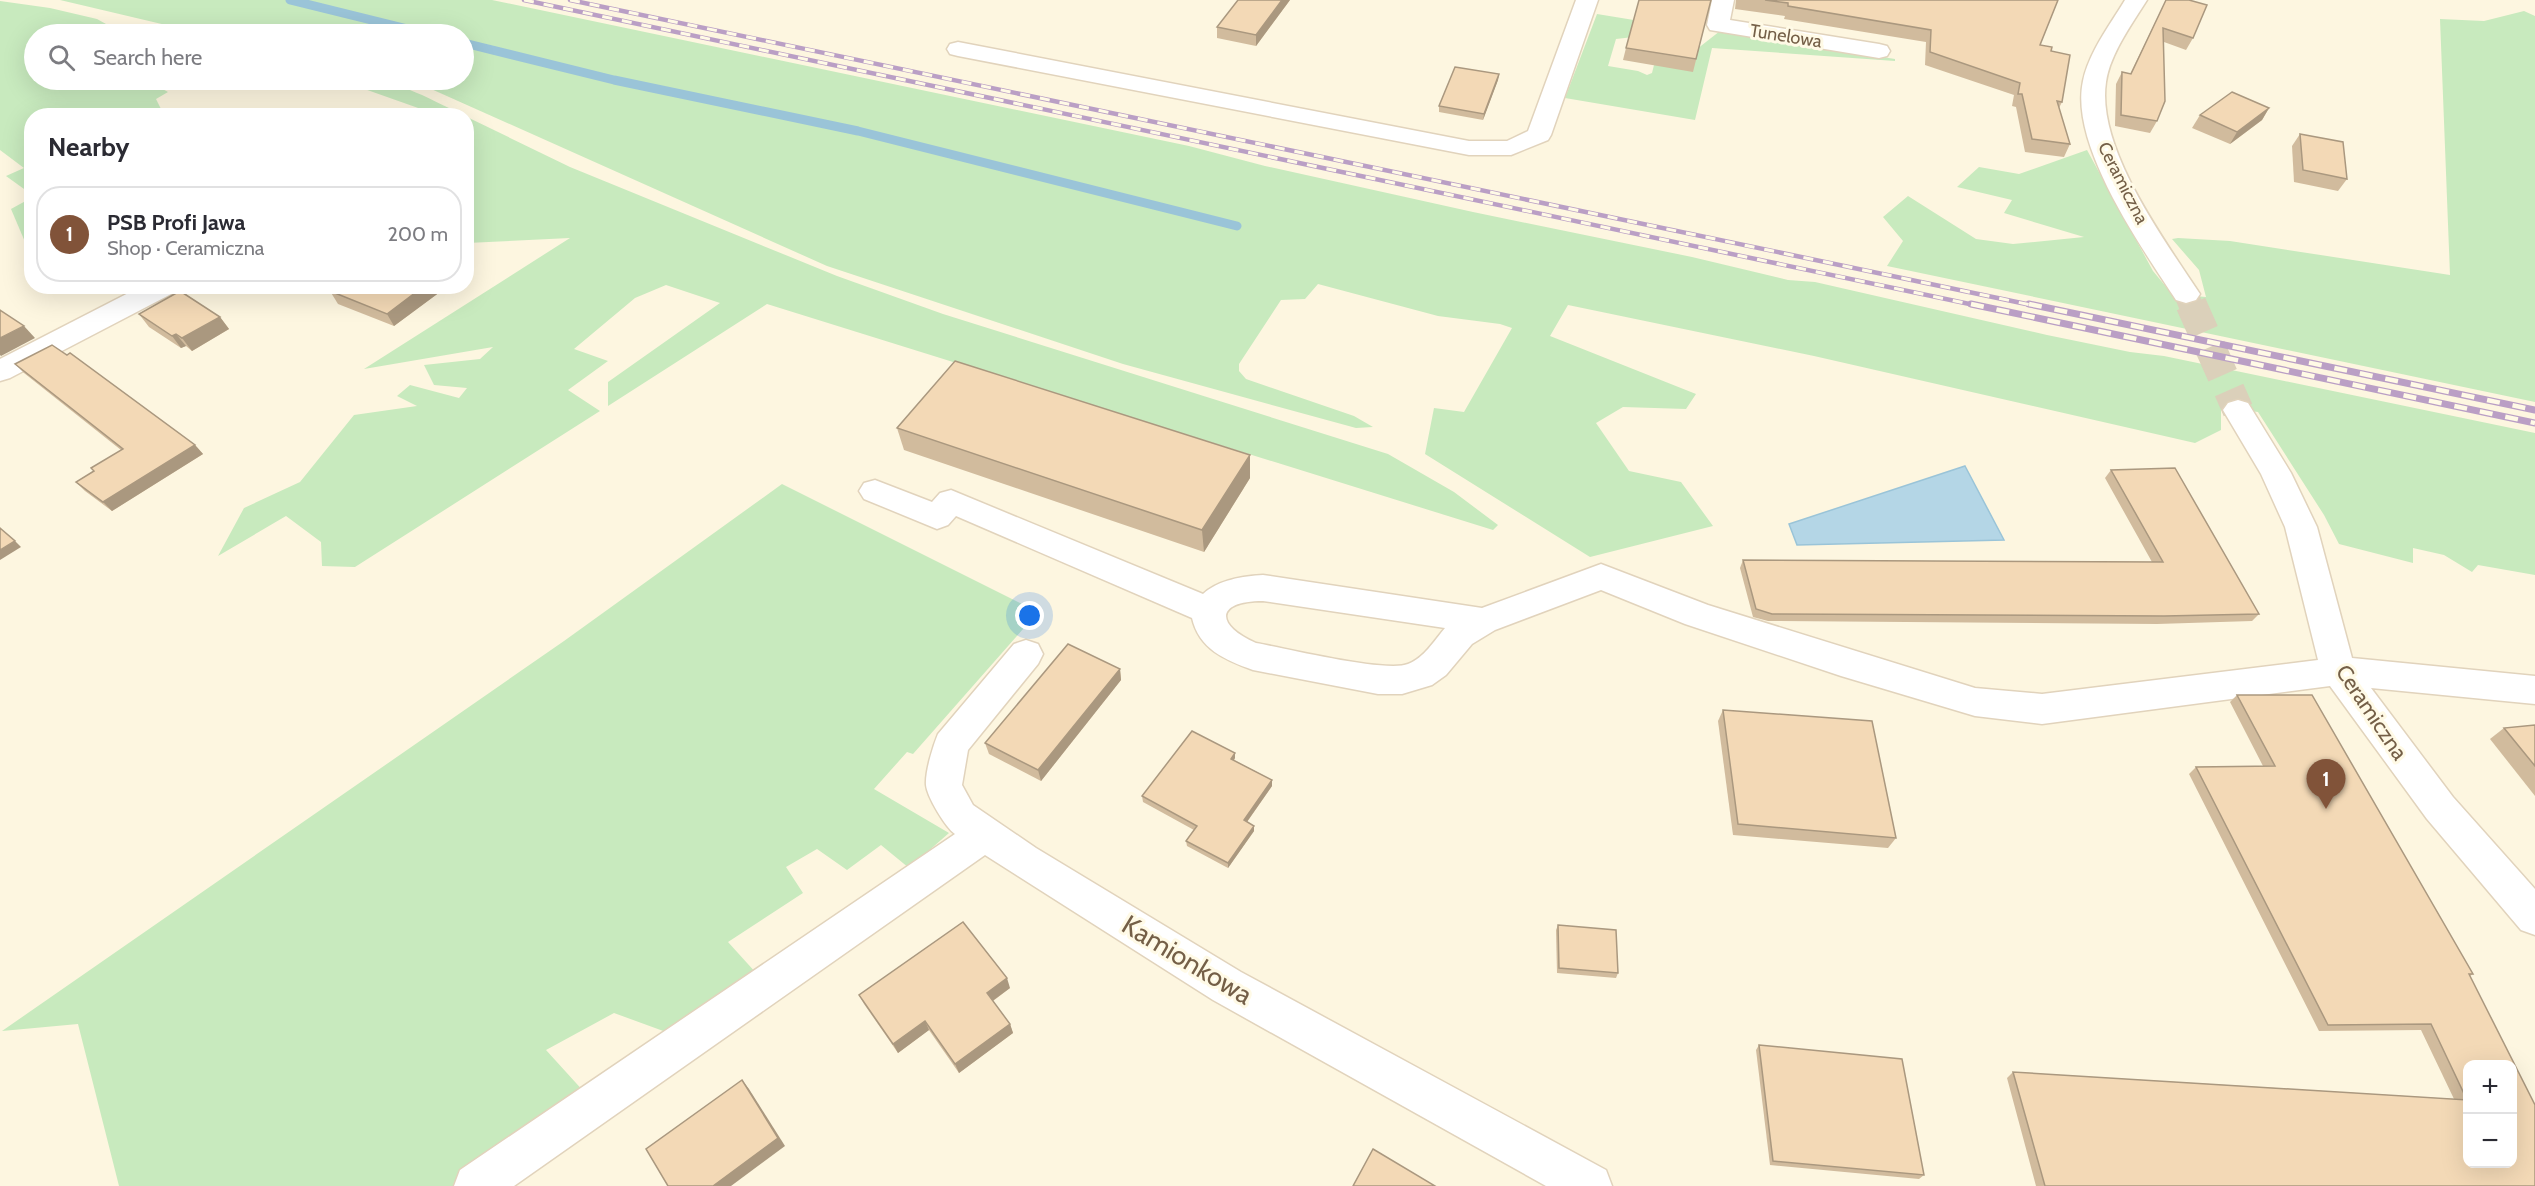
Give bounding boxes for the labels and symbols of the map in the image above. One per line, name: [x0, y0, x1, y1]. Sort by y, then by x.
street label: Tunelowa: [1749, 19, 1824, 53]
street label: Ceramiczna: [2093, 138, 2153, 228]
your location: [1015, 601, 1044, 630]
street label: Ceramiczna: [2330, 660, 2414, 765]
pin: 1: [2306, 760, 2346, 809]
street label: Kamionkowa: [1116, 908, 1258, 1011]

